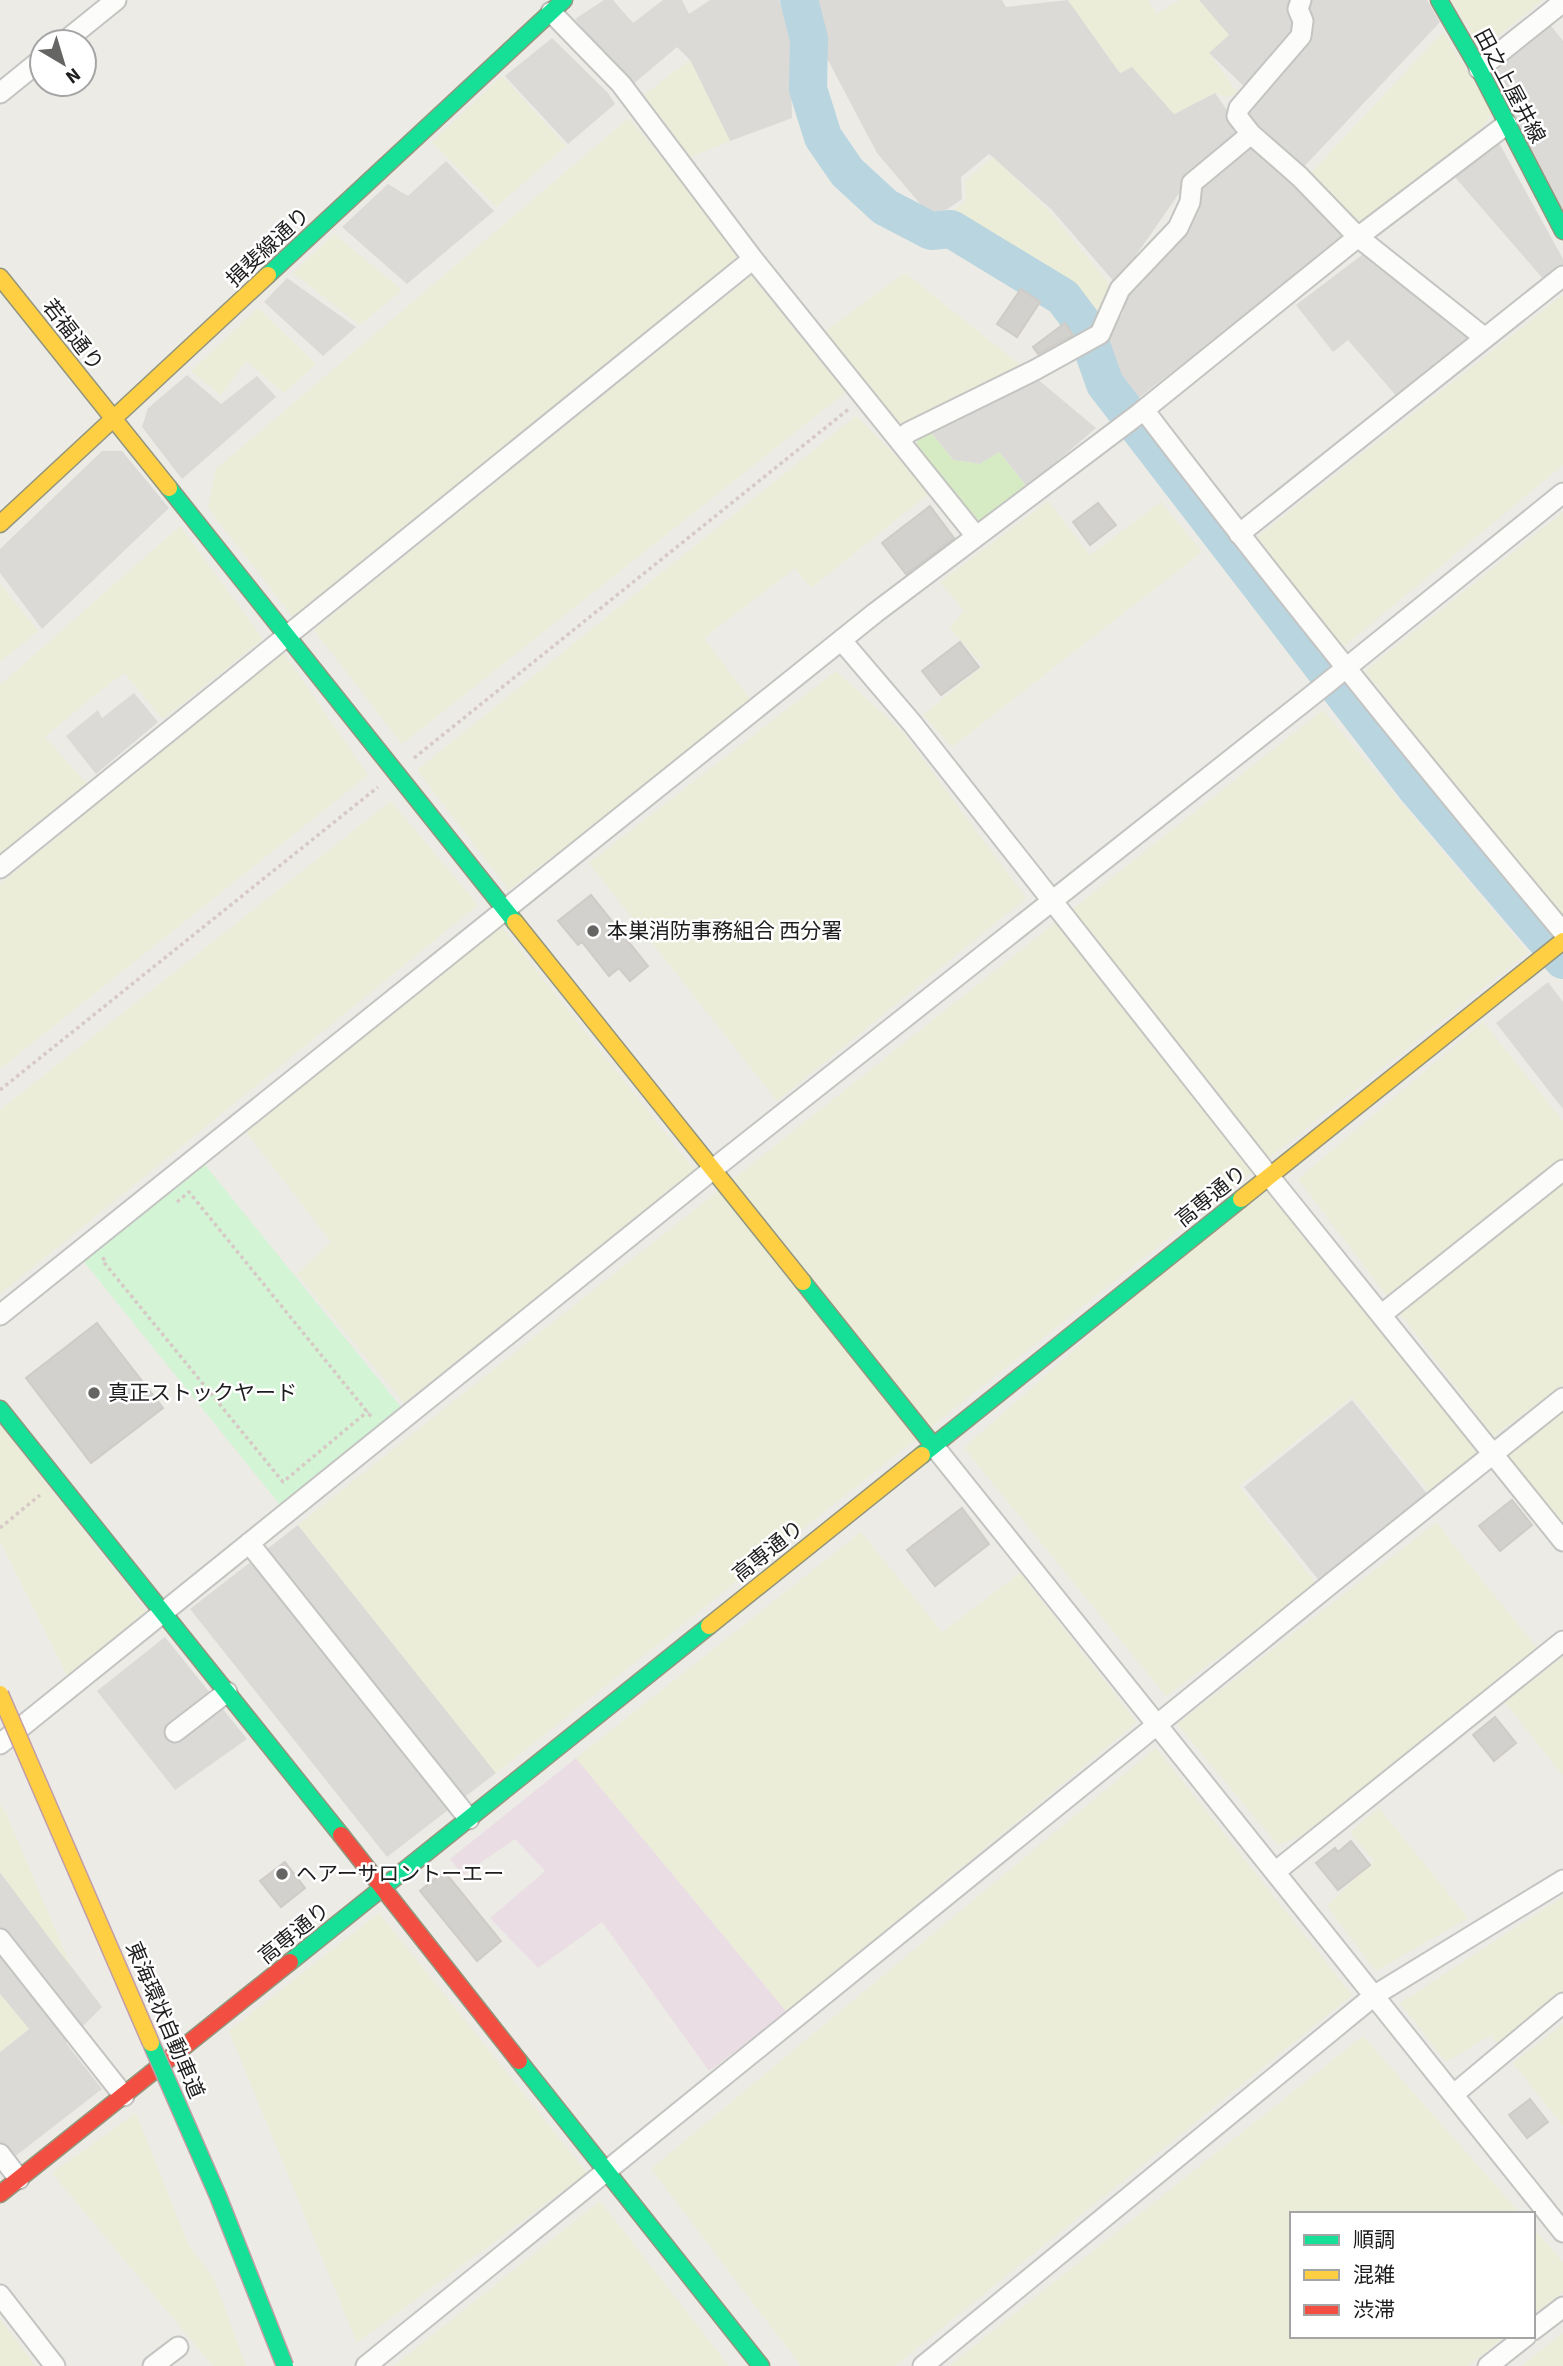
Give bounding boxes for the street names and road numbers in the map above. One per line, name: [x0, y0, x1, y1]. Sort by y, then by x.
street label: 田之上屋井線: [1467, 23, 1553, 149]
street label: 揖斐線通り: [219, 200, 317, 294]
street label: 若福通り: [35, 293, 111, 377]
street label: 高専通り: [1169, 1158, 1253, 1234]
street label: 高専通り: [726, 1513, 810, 1589]
street label: 高専通り: [252, 1895, 336, 1971]
street label: 東海環状自動車道: [118, 1937, 212, 2103]

